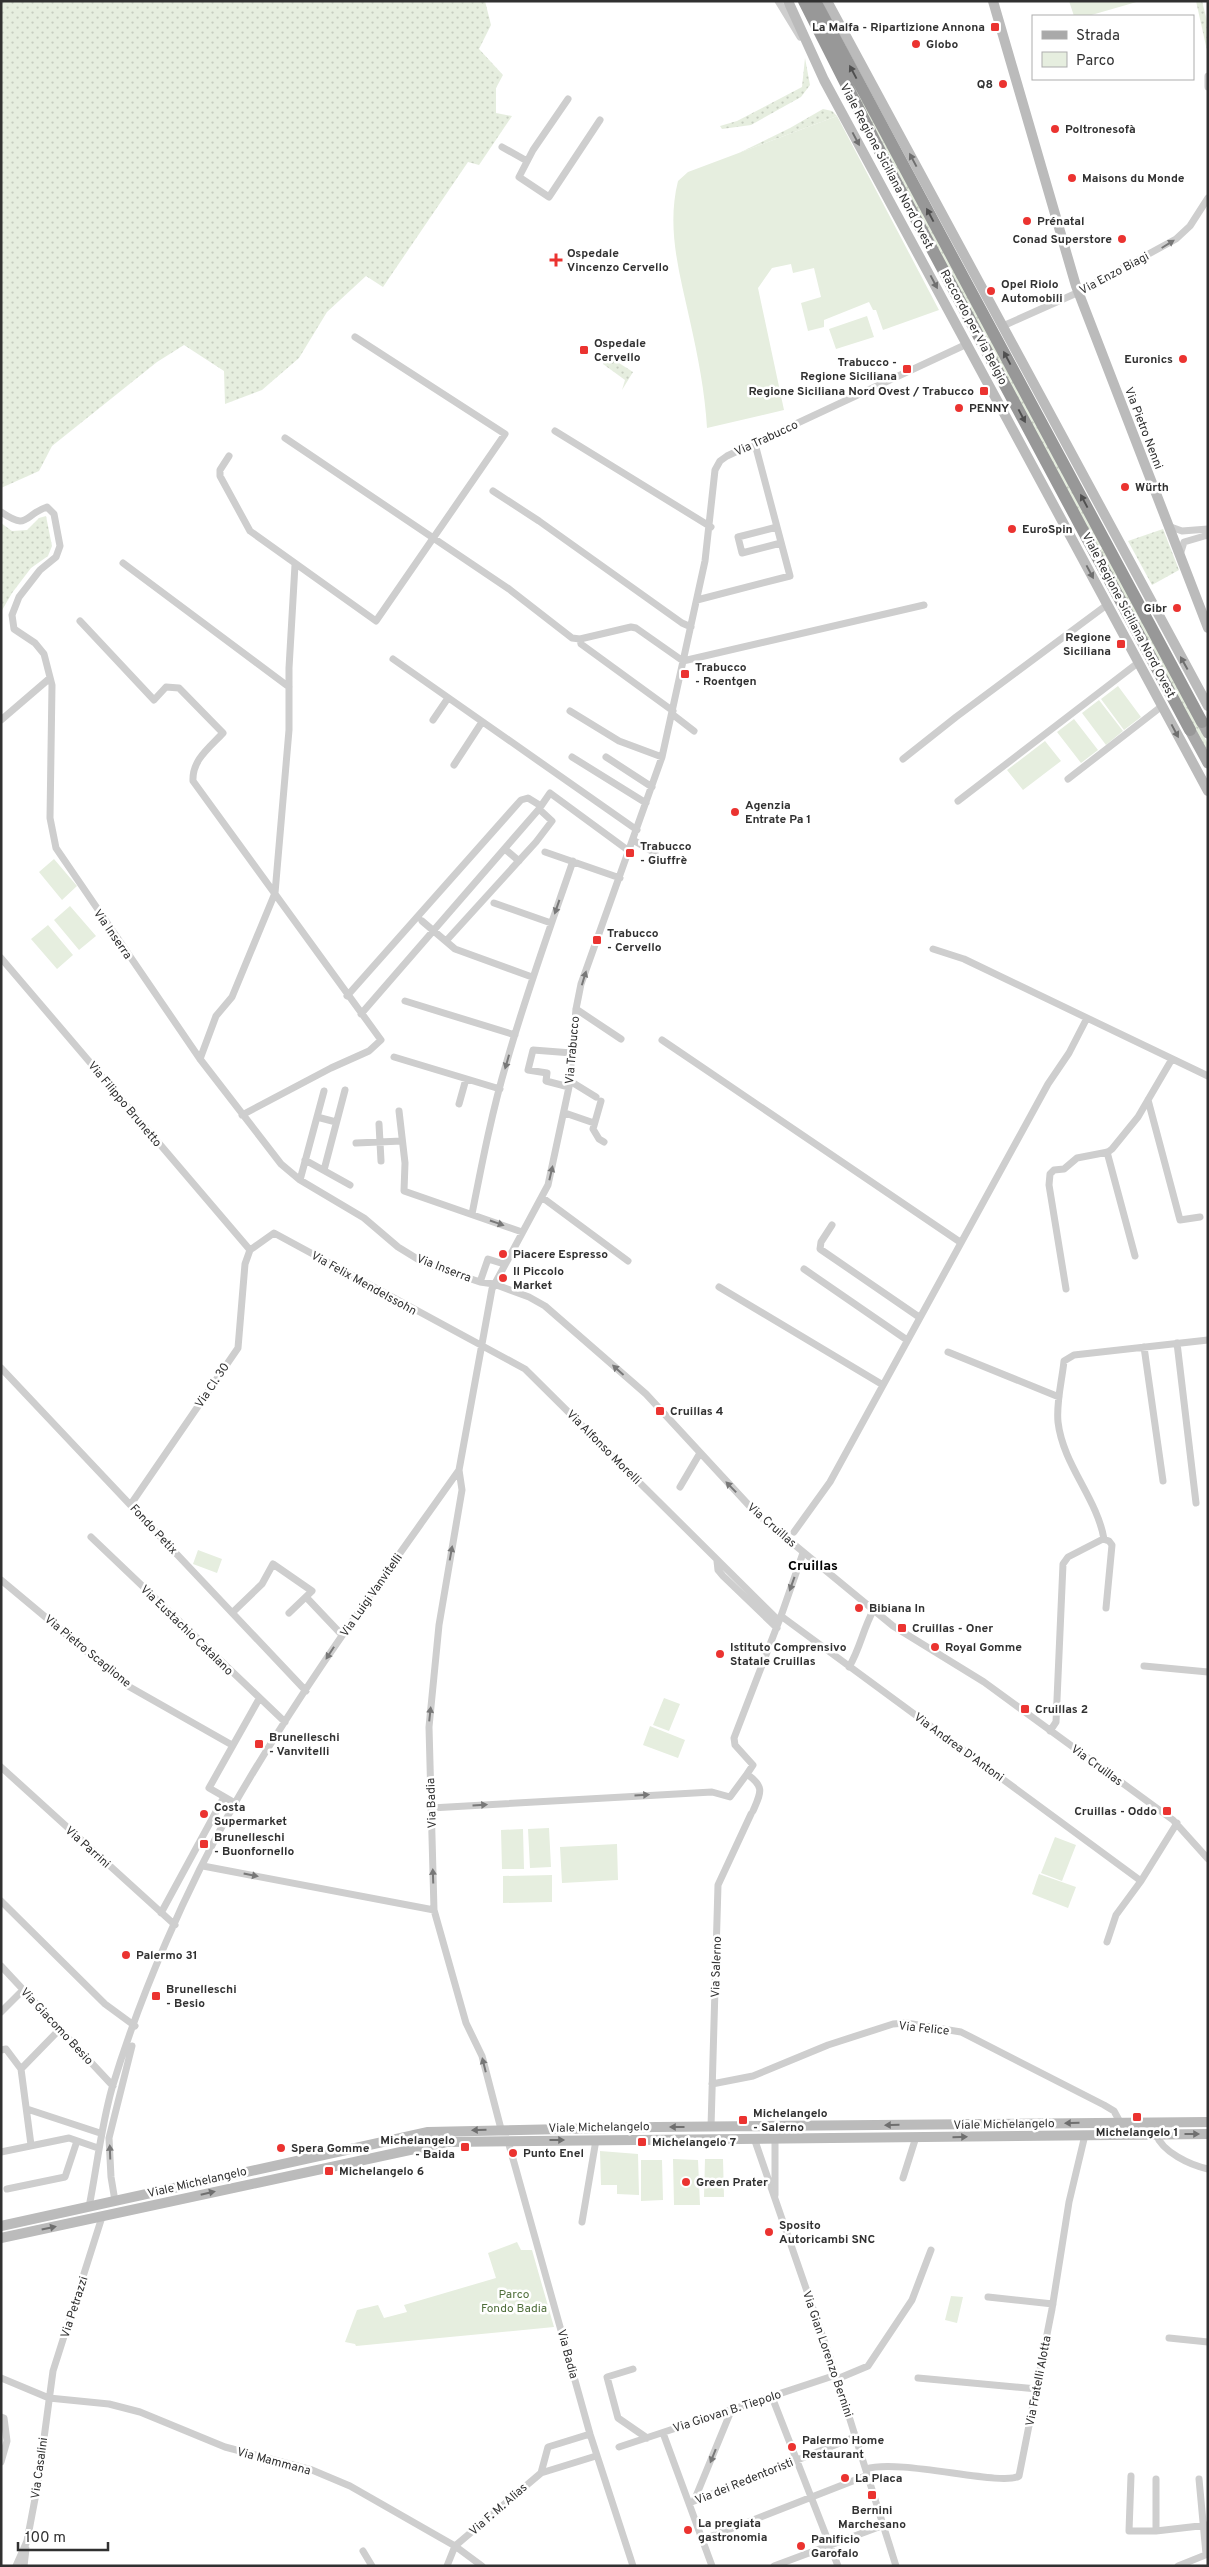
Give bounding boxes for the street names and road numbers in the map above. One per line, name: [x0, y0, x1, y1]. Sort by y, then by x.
street label: Viale Regione Siciliana Nord Ovest: [836, 81, 937, 252]
street label: Via Enzo Biagi: [1077, 249, 1152, 299]
street label: Raccordo per Via Belgio: [936, 267, 1010, 388]
street label: Via Pietro Nenni: [1120, 385, 1166, 472]
street label: Via Trabucco: [732, 417, 801, 461]
street label: Viale Regione Siciliana Nord Ovest: [1079, 530, 1179, 700]
street label: Via Inserra: [89, 906, 135, 963]
street label: Via Trabucco: [562, 1015, 584, 1085]
street label: Via Filippo Brunetto: [84, 1058, 165, 1151]
street label: Via Felix Mendelssohn: [308, 1248, 419, 1320]
street label: Via Inserra: [414, 1251, 473, 1287]
street label: Via Cl. 30: [192, 1360, 234, 1411]
street label: Via Alfonso Morelli: [562, 1407, 644, 1489]
street label: Via Cruillas: [743, 1500, 799, 1552]
street label: Fondo Petix: [126, 1501, 181, 1558]
street label: Via Luigi Vanvitelli: [337, 1551, 407, 1640]
street label: Via Eustachio Catalano: [136, 1582, 237, 1680]
street label: Via Pietro Scaglione: [41, 1612, 134, 1692]
street label: Via Andrea D'Antoni: [910, 1710, 1007, 1786]
street label: Via Cruillas: [1067, 1742, 1126, 1790]
street label: Via Badia: [423, 1777, 441, 1829]
street label: Via Parrini: [61, 1823, 113, 1872]
street label: Via Salerno: [708, 1936, 726, 1998]
street label: Via Giacomo Besio: [16, 1985, 96, 2069]
street label: Via Felice: [898, 2018, 950, 2040]
street label: Viale Michelangelo: [953, 2116, 1055, 2134]
street label: Viale Michelangelo: [548, 2119, 650, 2137]
street label: Viale Michelangelo: [146, 2164, 249, 2202]
street label: Via Petrazzi: [57, 2274, 92, 2340]
street label: Via Gian Lorenzo Bernini: [798, 2289, 856, 2420]
street label: Via Badia: [553, 2328, 581, 2381]
street label: Via Fratelli Alotta: [1022, 2335, 1056, 2428]
street label: Via Giovan B. Tiepolo: [671, 2387, 784, 2437]
street label: Via Casalini: [28, 2436, 52, 2500]
street label: Via Mammana: [235, 2444, 312, 2480]
street label: Via dei Redentoristi: [693, 2455, 796, 2509]
street label: Via F. M. Alias: [466, 2480, 531, 2539]

